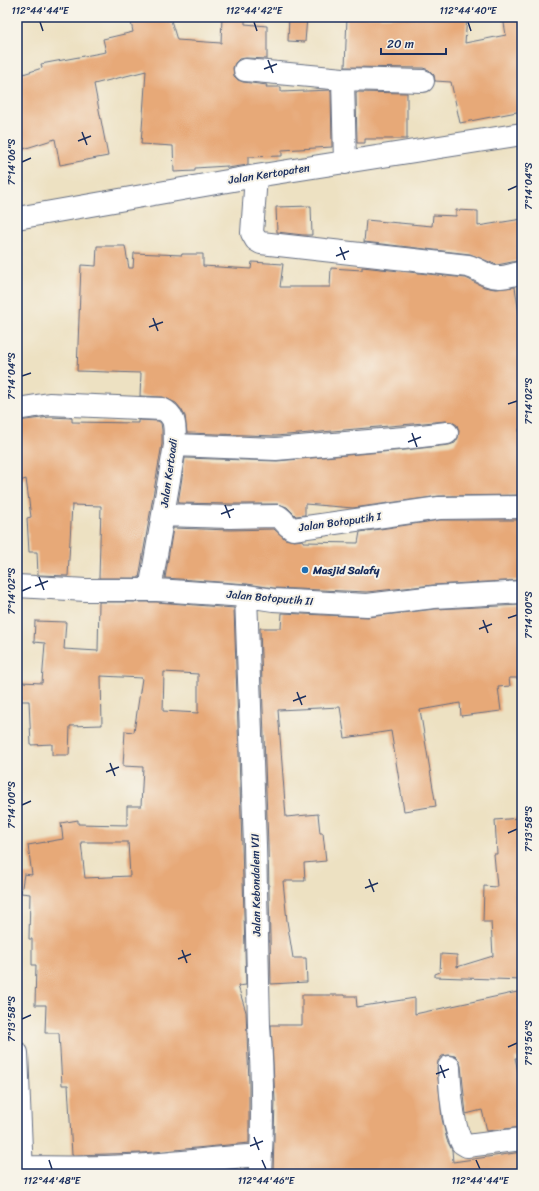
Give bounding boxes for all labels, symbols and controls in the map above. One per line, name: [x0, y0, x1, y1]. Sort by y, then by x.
text: 112°44'44"E: [11, 2, 70, 20]
text: 112°44'42"E: [226, 2, 284, 20]
text: 112°44'40"E: [439, 2, 498, 20]
scale bar: [381, 30, 446, 56]
text: 20 m: [387, 33, 414, 55]
text: 7°14'06"S: [3, 138, 21, 185]
street label: Jalan Kertopaten: [226, 158, 311, 190]
text: 7°14'04"S: [520, 162, 538, 210]
text: 7°14'04"S: [3, 352, 21, 400]
text: 7°14'02"S: [520, 377, 538, 424]
street label: Jalan Kertoadi: [155, 436, 183, 510]
street label: Jalan Botoputih I: [297, 507, 383, 537]
place label: Masjid Salafy: [312, 561, 380, 580]
marker: Masjid Salafy: [300, 565, 310, 575]
text: 7°14'02"S: [3, 567, 21, 614]
street label: Jalan Botoputih II: [225, 585, 315, 611]
text: 7°14'00"S: [520, 591, 538, 639]
text: 7°14'00"S: [3, 781, 21, 829]
text: 7°13'58"S: [520, 805, 538, 852]
street label: Jalan Kebondalem VII: [246, 833, 266, 938]
text: 7°13'58"S: [3, 995, 21, 1042]
text: 7°13'56"S: [520, 1019, 538, 1066]
text: 112°44'48"E: [24, 1172, 82, 1190]
text: 112°44'46"E: [238, 1172, 296, 1190]
text: 112°44'44"E: [451, 1172, 510, 1190]

